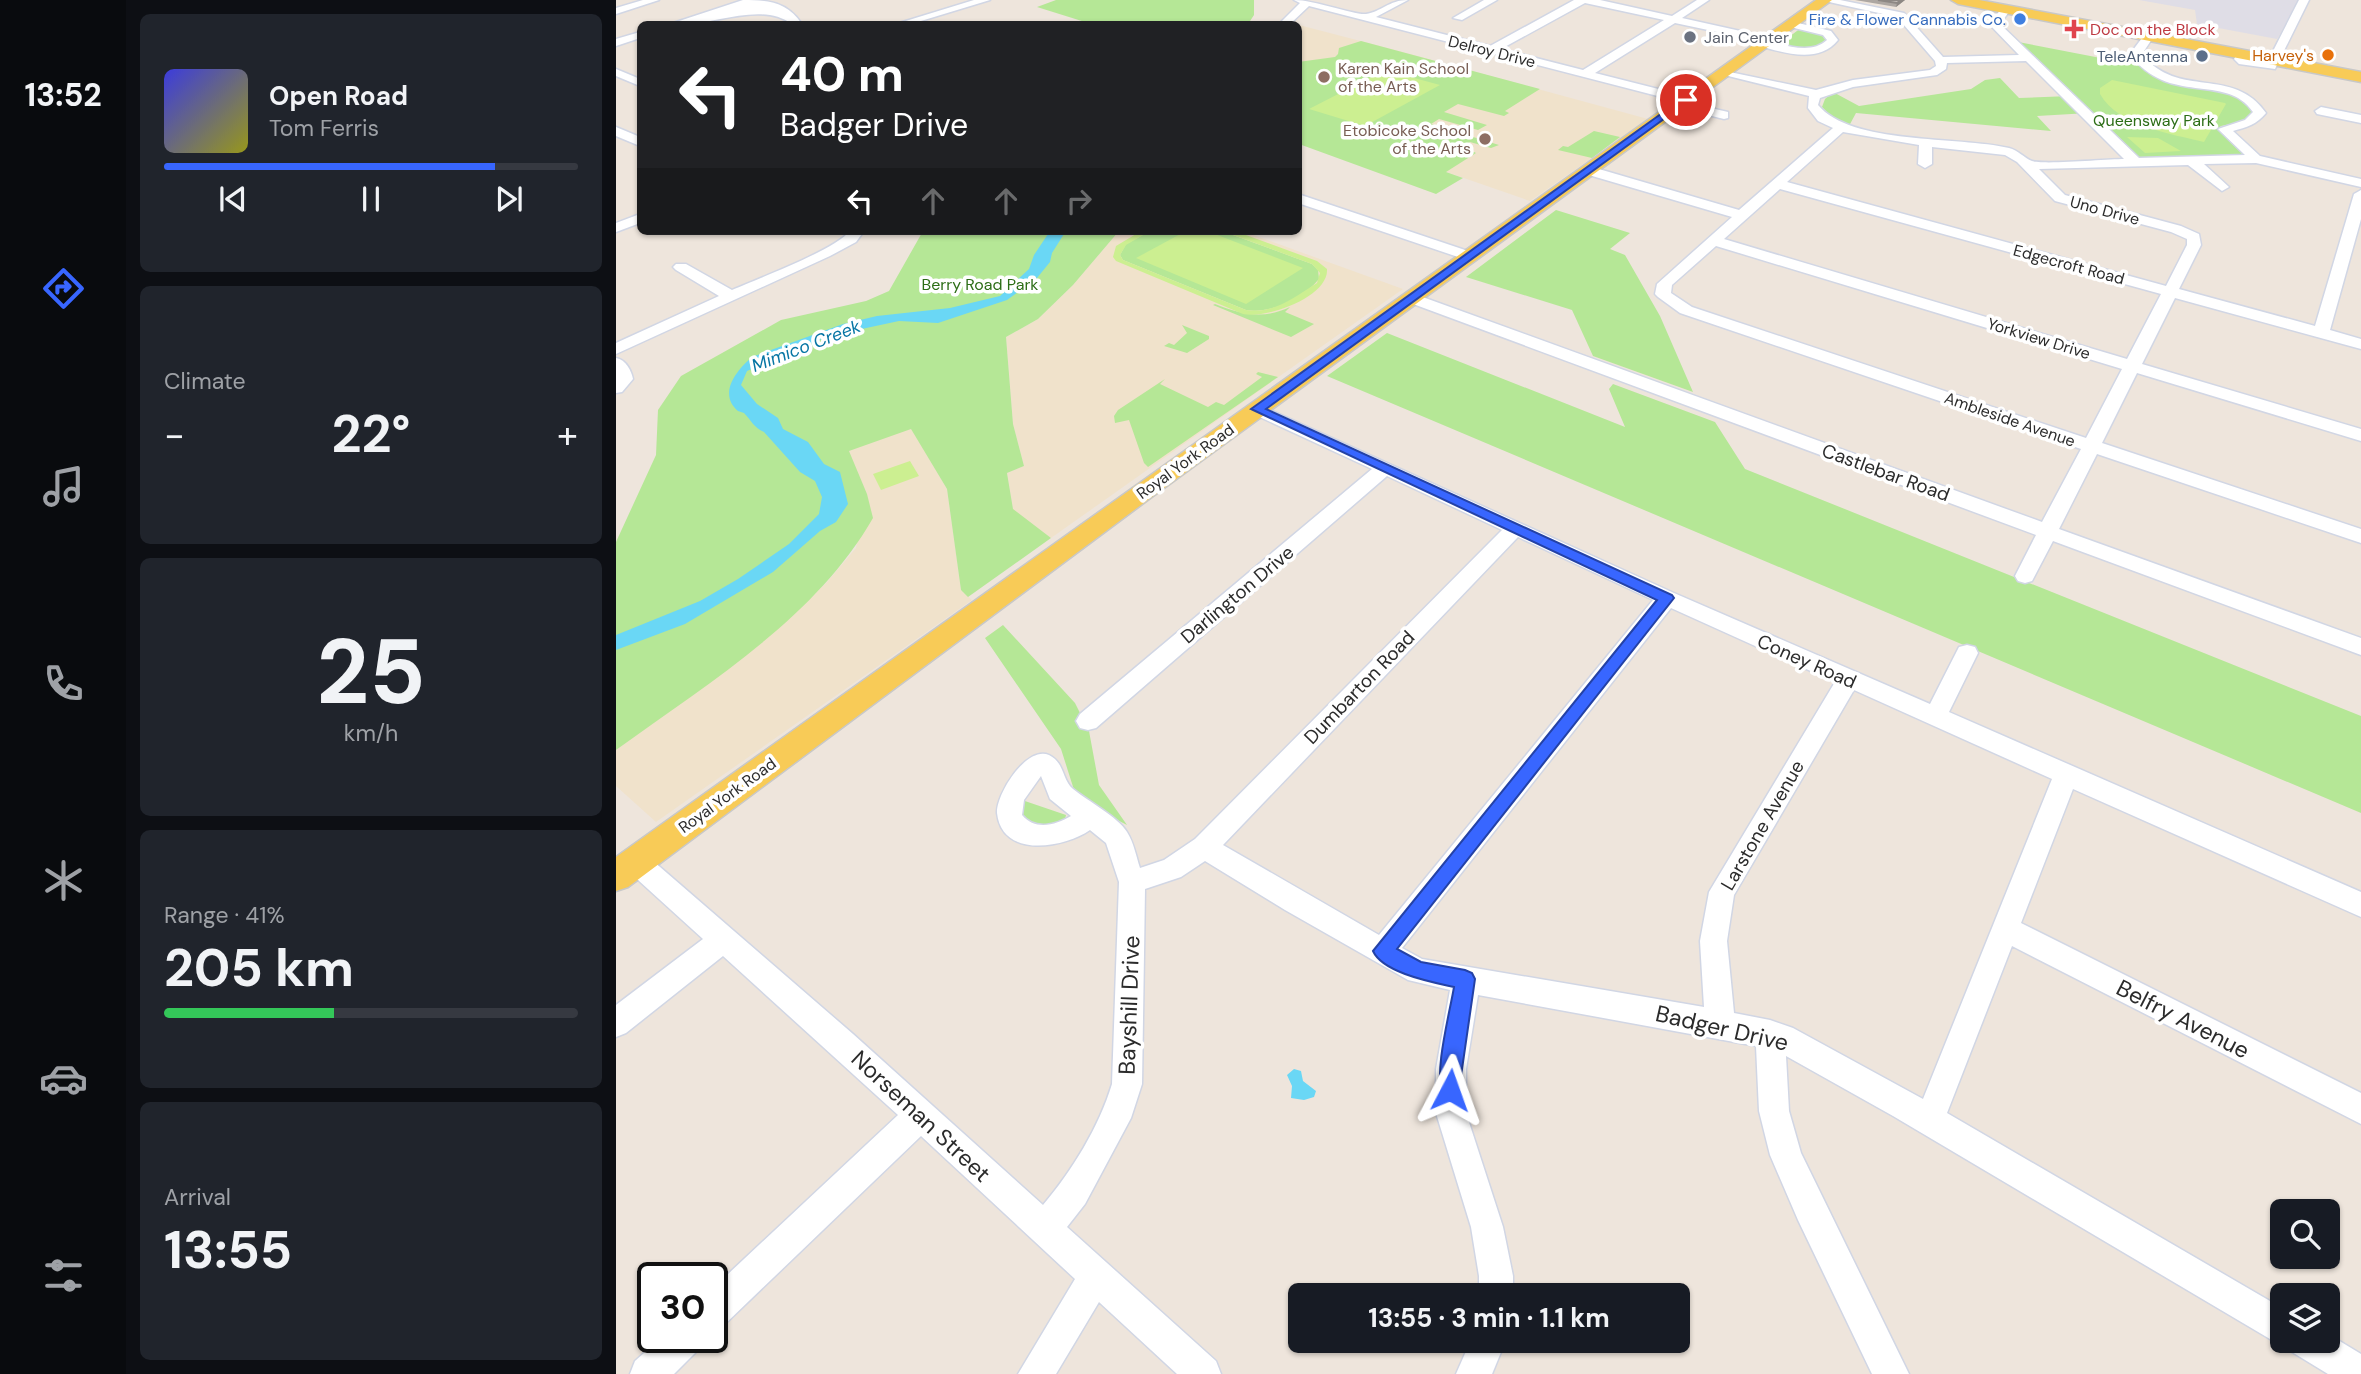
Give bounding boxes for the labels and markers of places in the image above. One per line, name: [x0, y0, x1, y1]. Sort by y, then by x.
place label: Fire & Flower Cannabis Co.: [1809, 9, 2006, 30]
marker: Fire & Flower Cannabis Co.: [2012, 11, 2028, 27]
marker: Doc on the Block: [2064, 19, 2084, 39]
place label: Doc on the Block: [2090, 19, 2216, 40]
place label: Jain Center: [1704, 27, 1789, 48]
marker: Jain Center: [1682, 29, 1698, 45]
place label: Harvey's: [2252, 45, 2314, 66]
place label: TeleAntenna: [2097, 46, 2188, 67]
marker: Harvey's: [2320, 47, 2336, 63]
marker: TeleAntenna: [2194, 48, 2210, 64]
place label: Karen Kain School of the Arts: [1338, 58, 1469, 97]
marker: Karen Kain School of the Arts: [1316, 69, 1332, 85]
pin: [1656, 70, 1716, 130]
place label: Etobicoke School of the Arts: [1343, 120, 1471, 159]
marker: Etobicoke School of the Arts: [1477, 131, 1493, 147]

